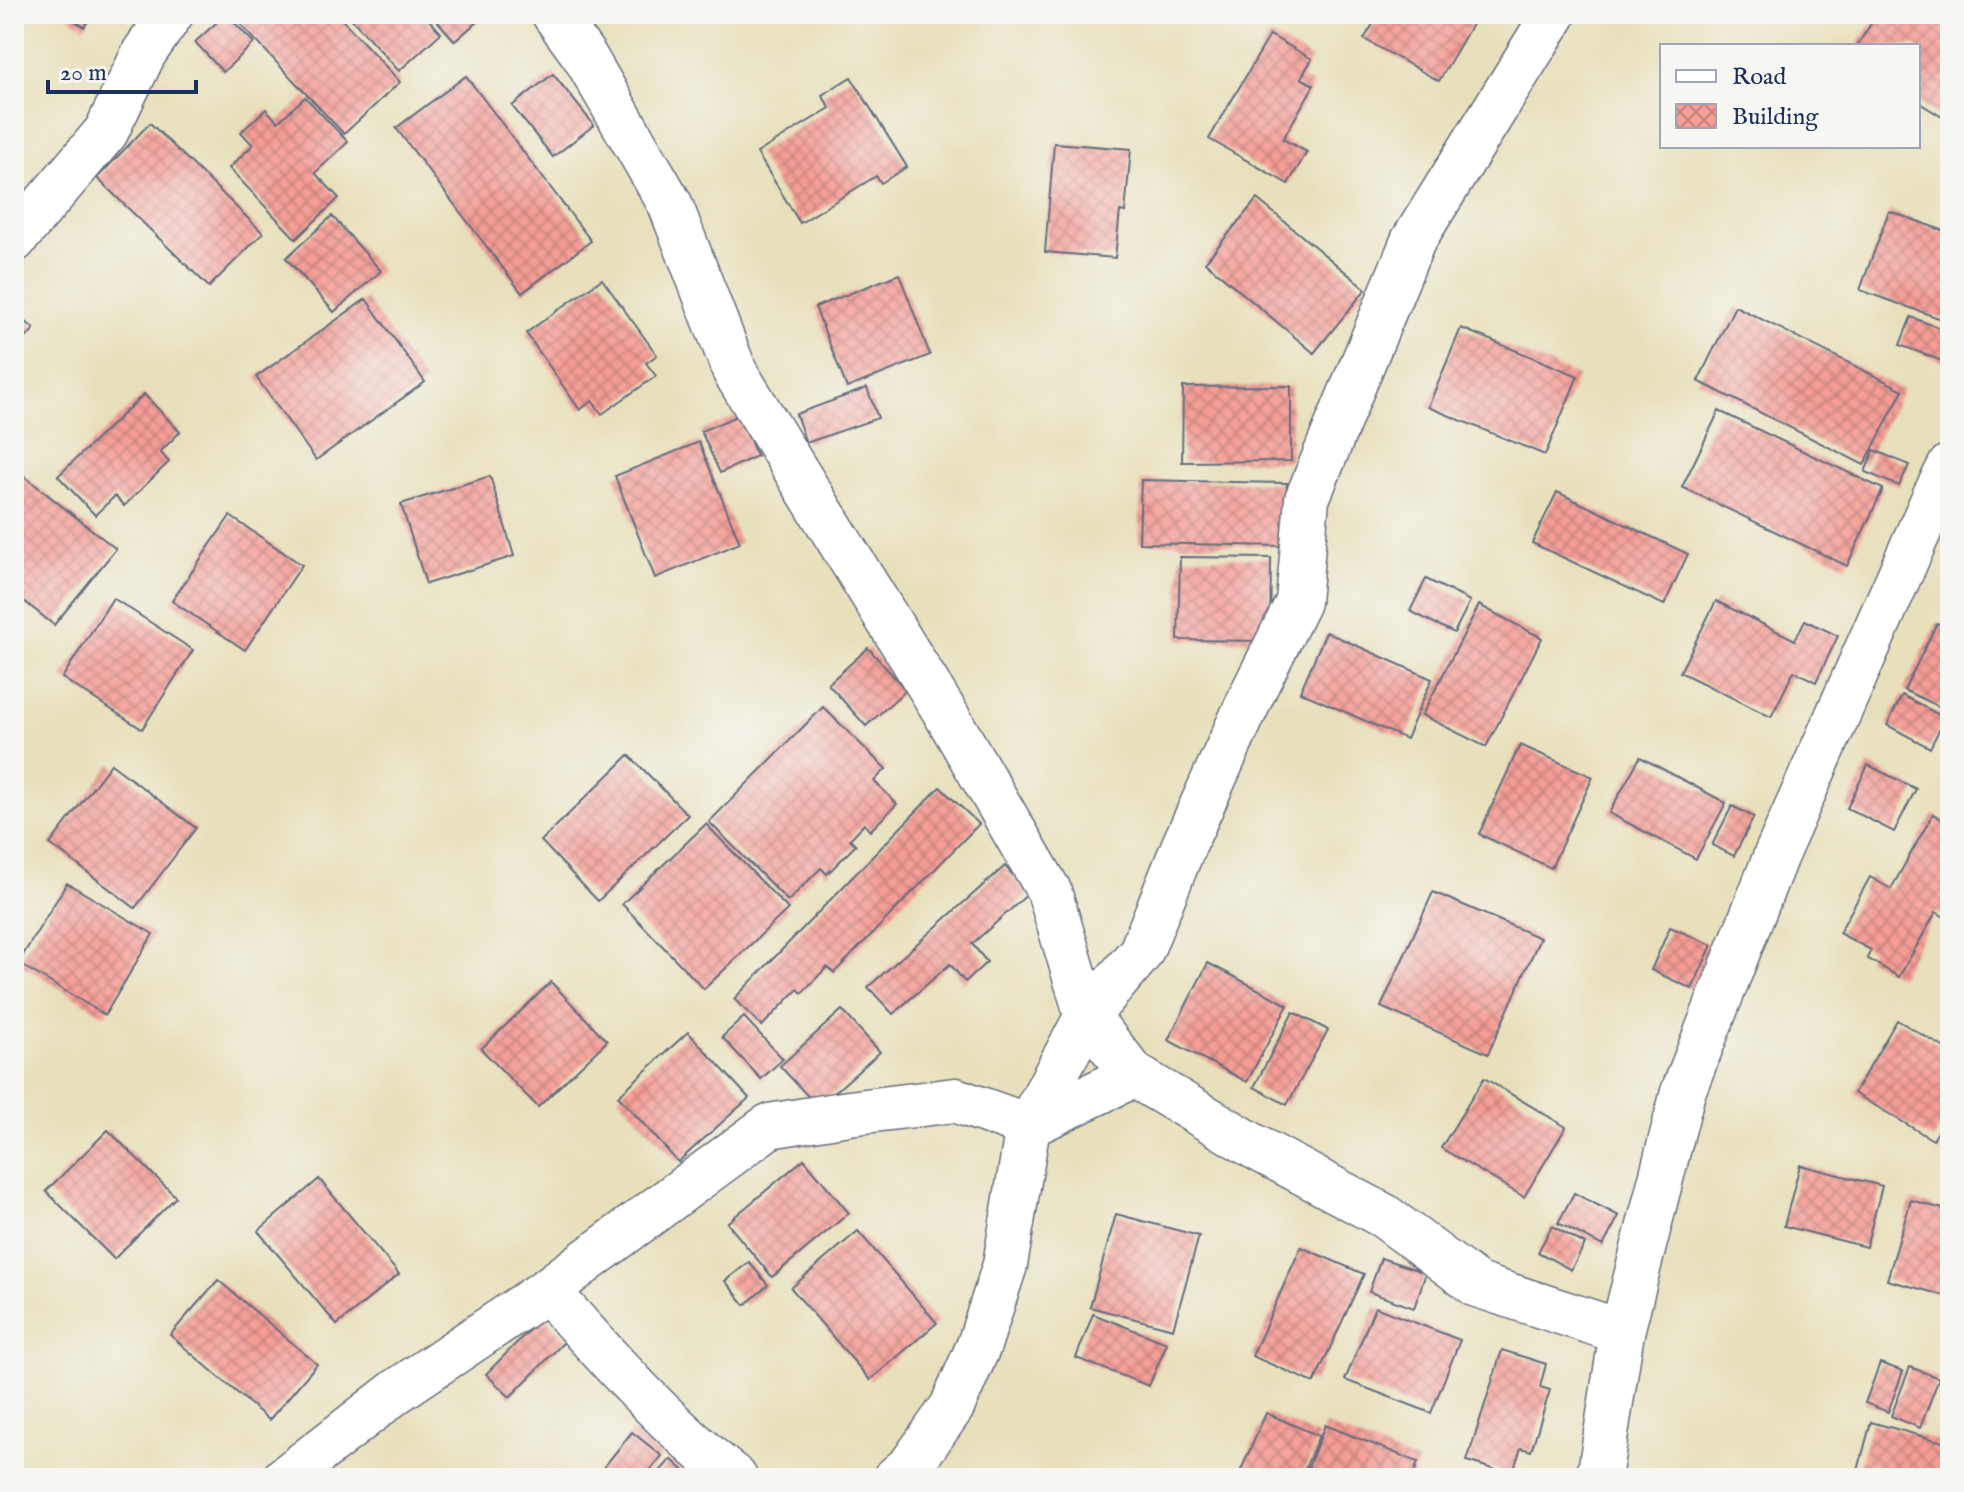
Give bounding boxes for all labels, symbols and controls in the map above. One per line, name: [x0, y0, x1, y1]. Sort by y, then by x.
scale bar: [48, 44, 196, 94]
legend: [1660, 44, 1920, 148]
text: 20 m: [60, 58, 107, 89]
text: Road: [1732, 62, 1786, 93]
text: Building: [1732, 102, 1819, 133]

